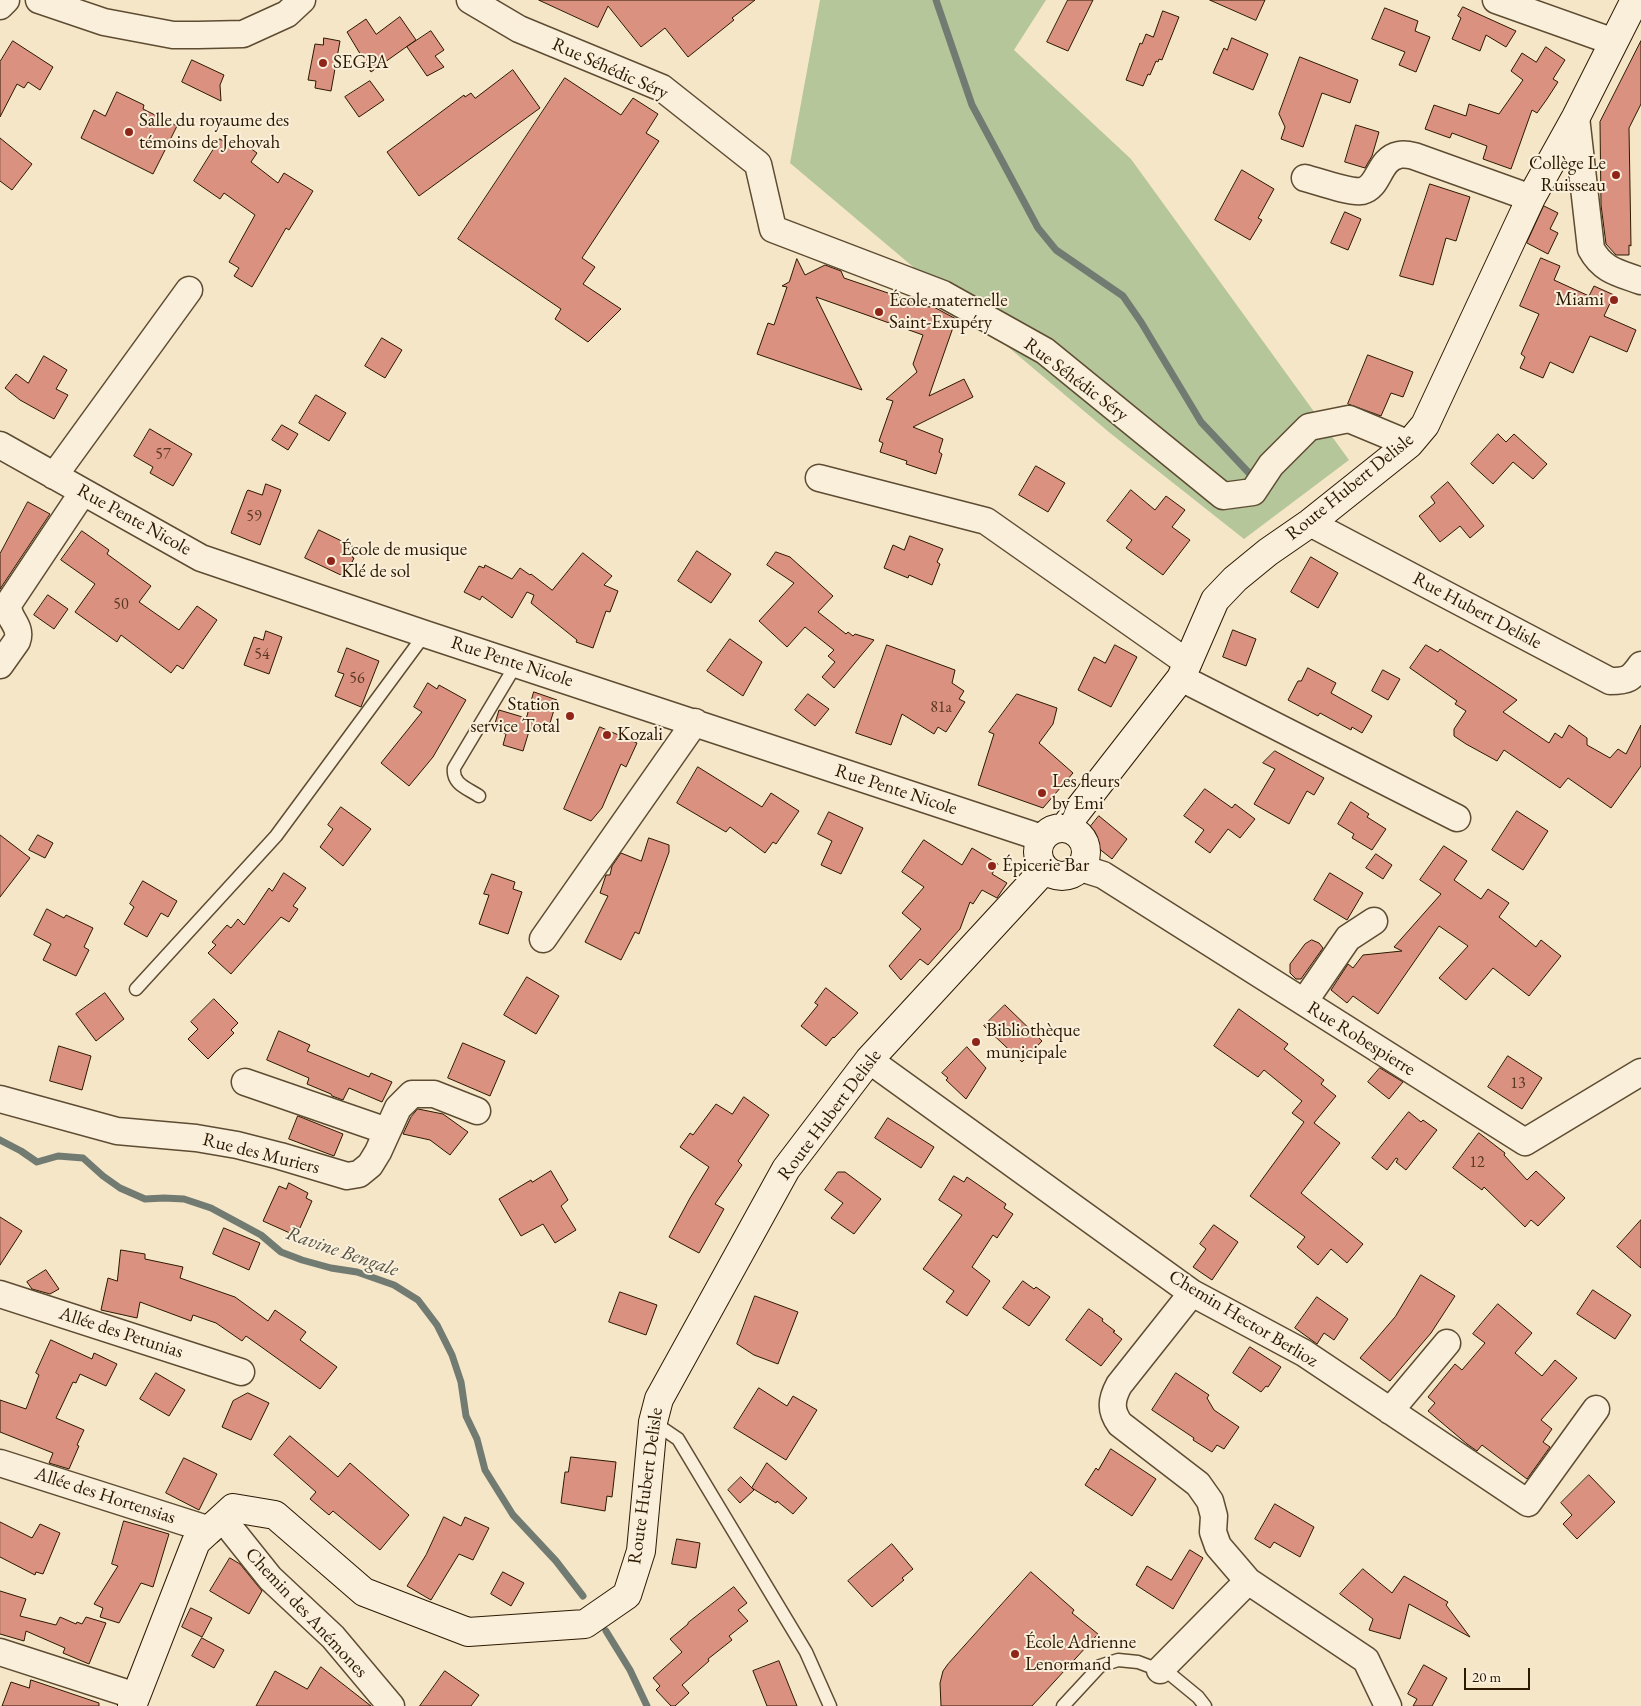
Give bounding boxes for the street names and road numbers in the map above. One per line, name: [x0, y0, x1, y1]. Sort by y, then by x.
street label: Rue Séhédic Séry: [548, 33, 672, 105]
street label: Rue Séhédic Séry: [1019, 333, 1133, 427]
street label: Route Hubert Delisle: [1281, 428, 1419, 546]
street label: Rue Pente Nicole: [73, 479, 195, 561]
street label: Rue Hubert Delisle: [1409, 567, 1545, 655]
street label: Rue Pente Nicole: [448, 632, 576, 692]
street label: Rue Pente Nicole: [832, 760, 960, 820]
street label: Rue Robespierre: [1303, 997, 1419, 1081]
street label: Route Hubert Delisle: [773, 1045, 887, 1185]
street label: Rue des Muriers: [200, 1128, 322, 1180]
street label: Chemin Hector Berlioz: [1164, 1265, 1322, 1373]
street label: Allée des Petunias: [56, 1302, 186, 1364]
street label: Route Hubert Delisle: [624, 1406, 668, 1566]
street label: Allée des Hortensias: [32, 1462, 178, 1530]
street label: Chemin des Anémones: [240, 1543, 372, 1683]

